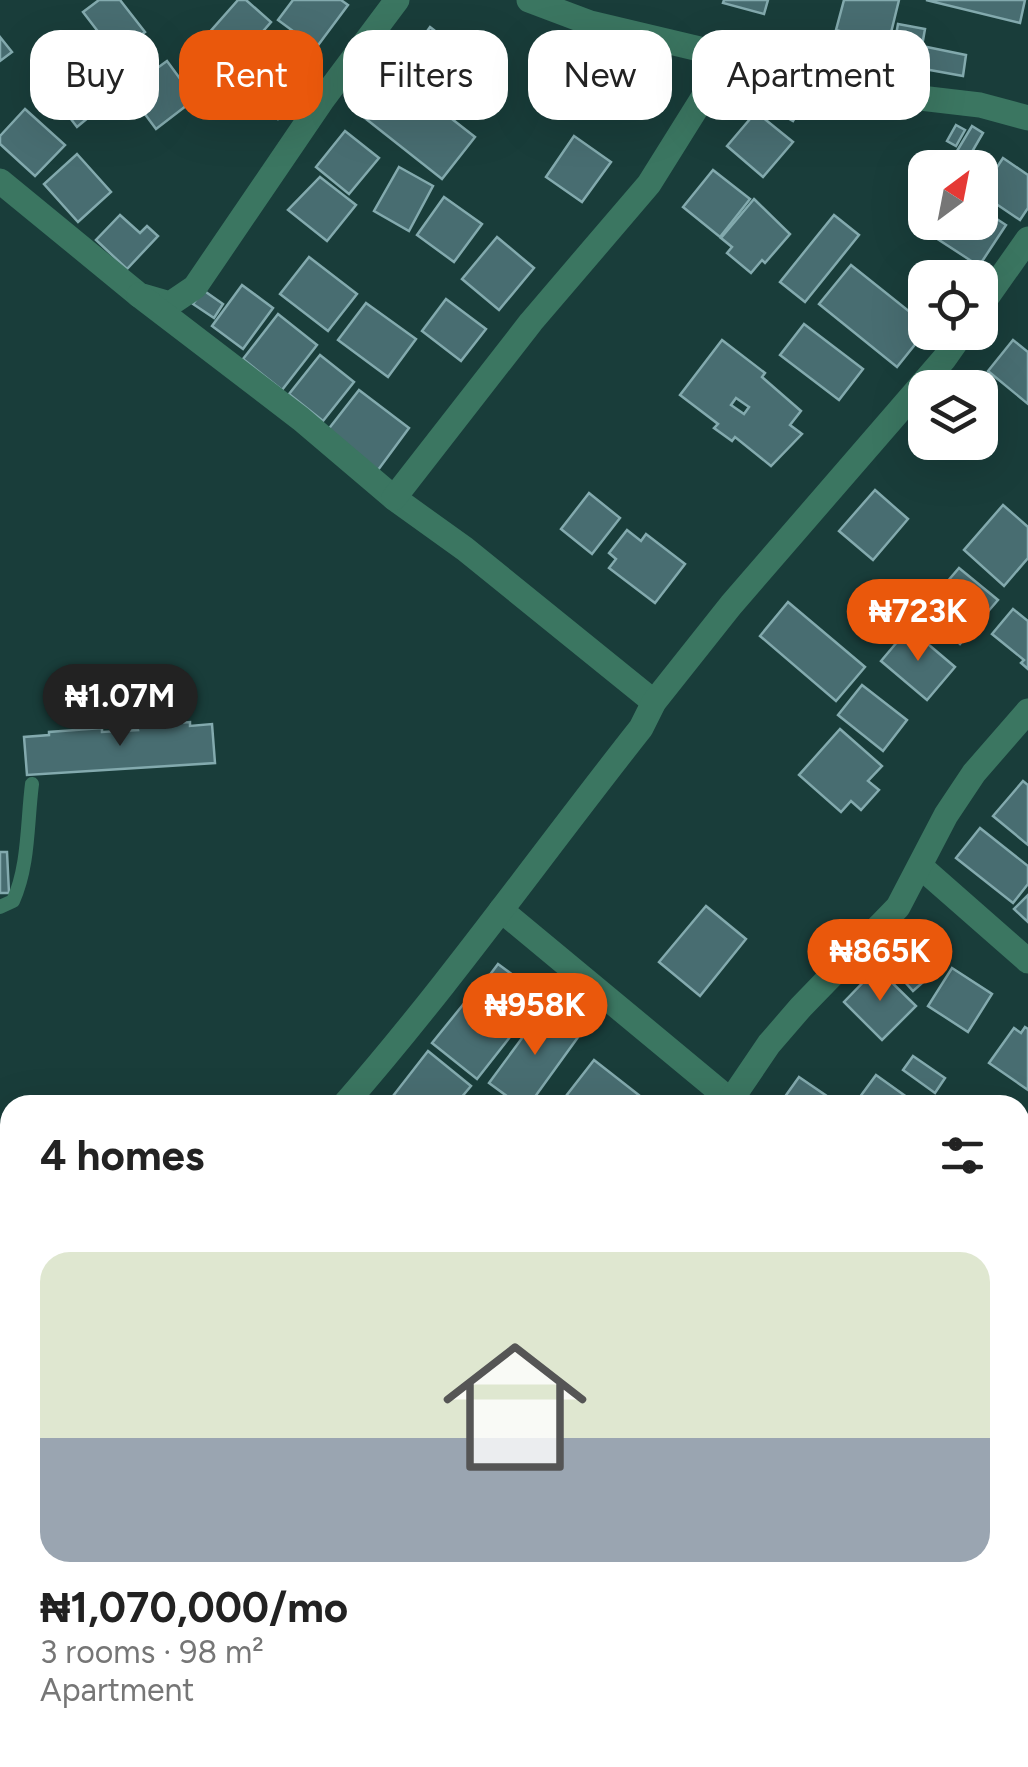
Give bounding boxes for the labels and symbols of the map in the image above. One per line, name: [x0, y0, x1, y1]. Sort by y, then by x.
north arrow: [908, 150, 998, 240]
pin: ₦723K: [848, 579, 988, 664]
pin: ₦1.07M: [39, 664, 201, 749]
pin: ₦865K: [810, 919, 950, 1004]
pin: ₦958K: [465, 973, 605, 1058]

